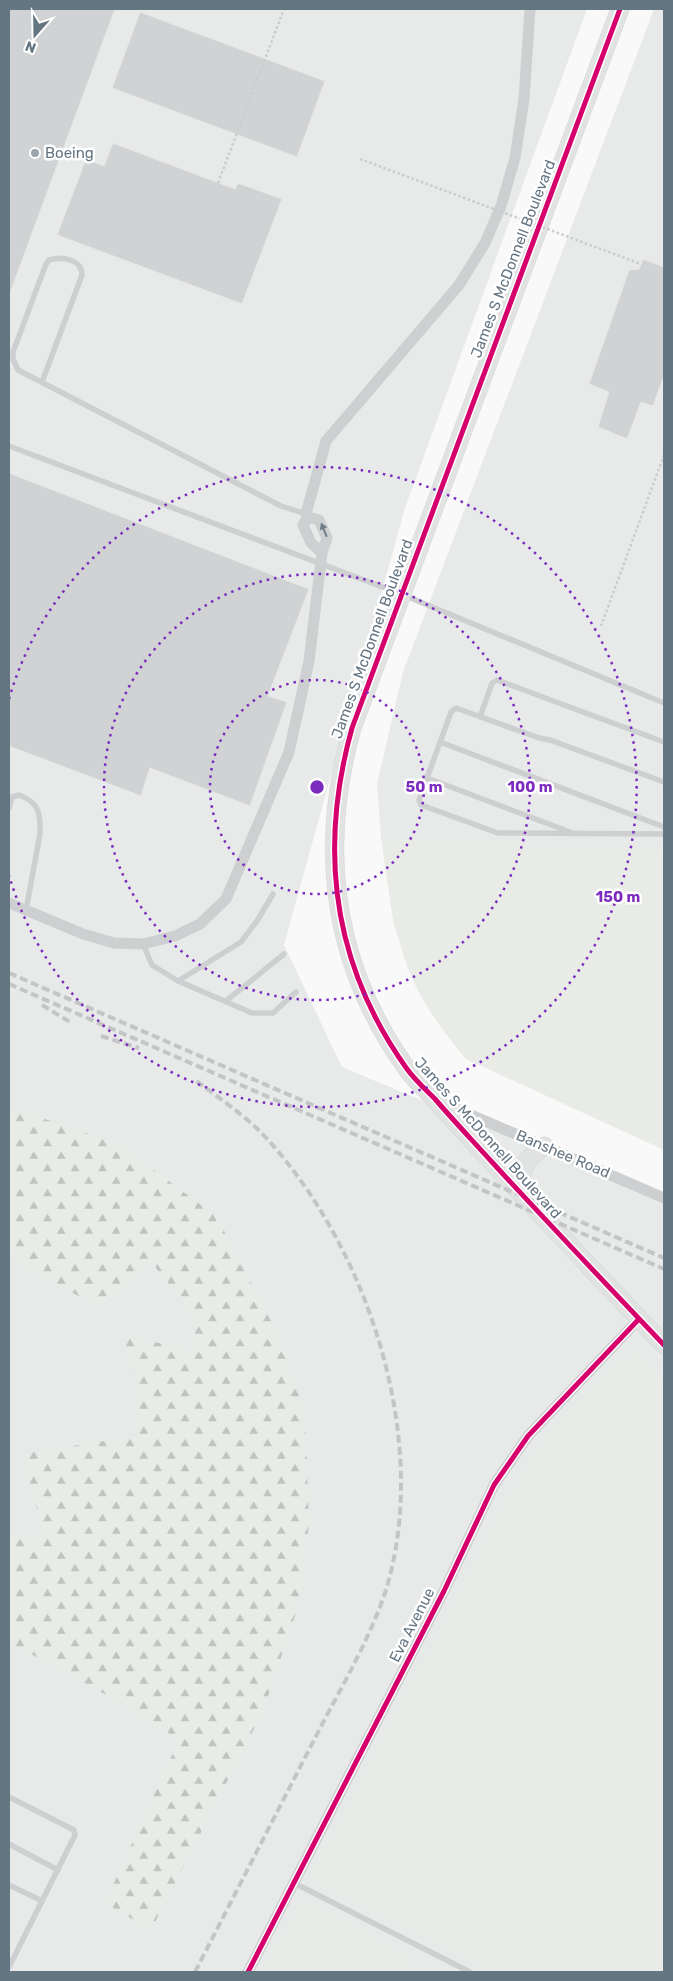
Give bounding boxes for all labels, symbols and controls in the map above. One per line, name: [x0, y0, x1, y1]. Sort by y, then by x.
north arrow: [10, 10, 60, 60]
text: N: [23, 37, 38, 56]
place label: Boeing: [45, 144, 94, 162]
marker: Boeing: [29, 147, 41, 159]
street label: James S McDonnell Boulevard: [467, 157, 559, 361]
one-way arrow: [319, 523, 327, 537]
street label: James S McDonnell Boulevard: [328, 537, 416, 741]
centre of rings: [308, 778, 326, 796]
text: 50 m: [406, 778, 442, 796]
text: 100 m: [508, 778, 552, 796]
text: 150 m: [596, 888, 640, 906]
street label: James S McDonnell Boulevard: [411, 1054, 565, 1222]
street label: Banshee Road: [513, 1126, 613, 1182]
street label: Eva Avenue: [386, 1585, 438, 1665]

